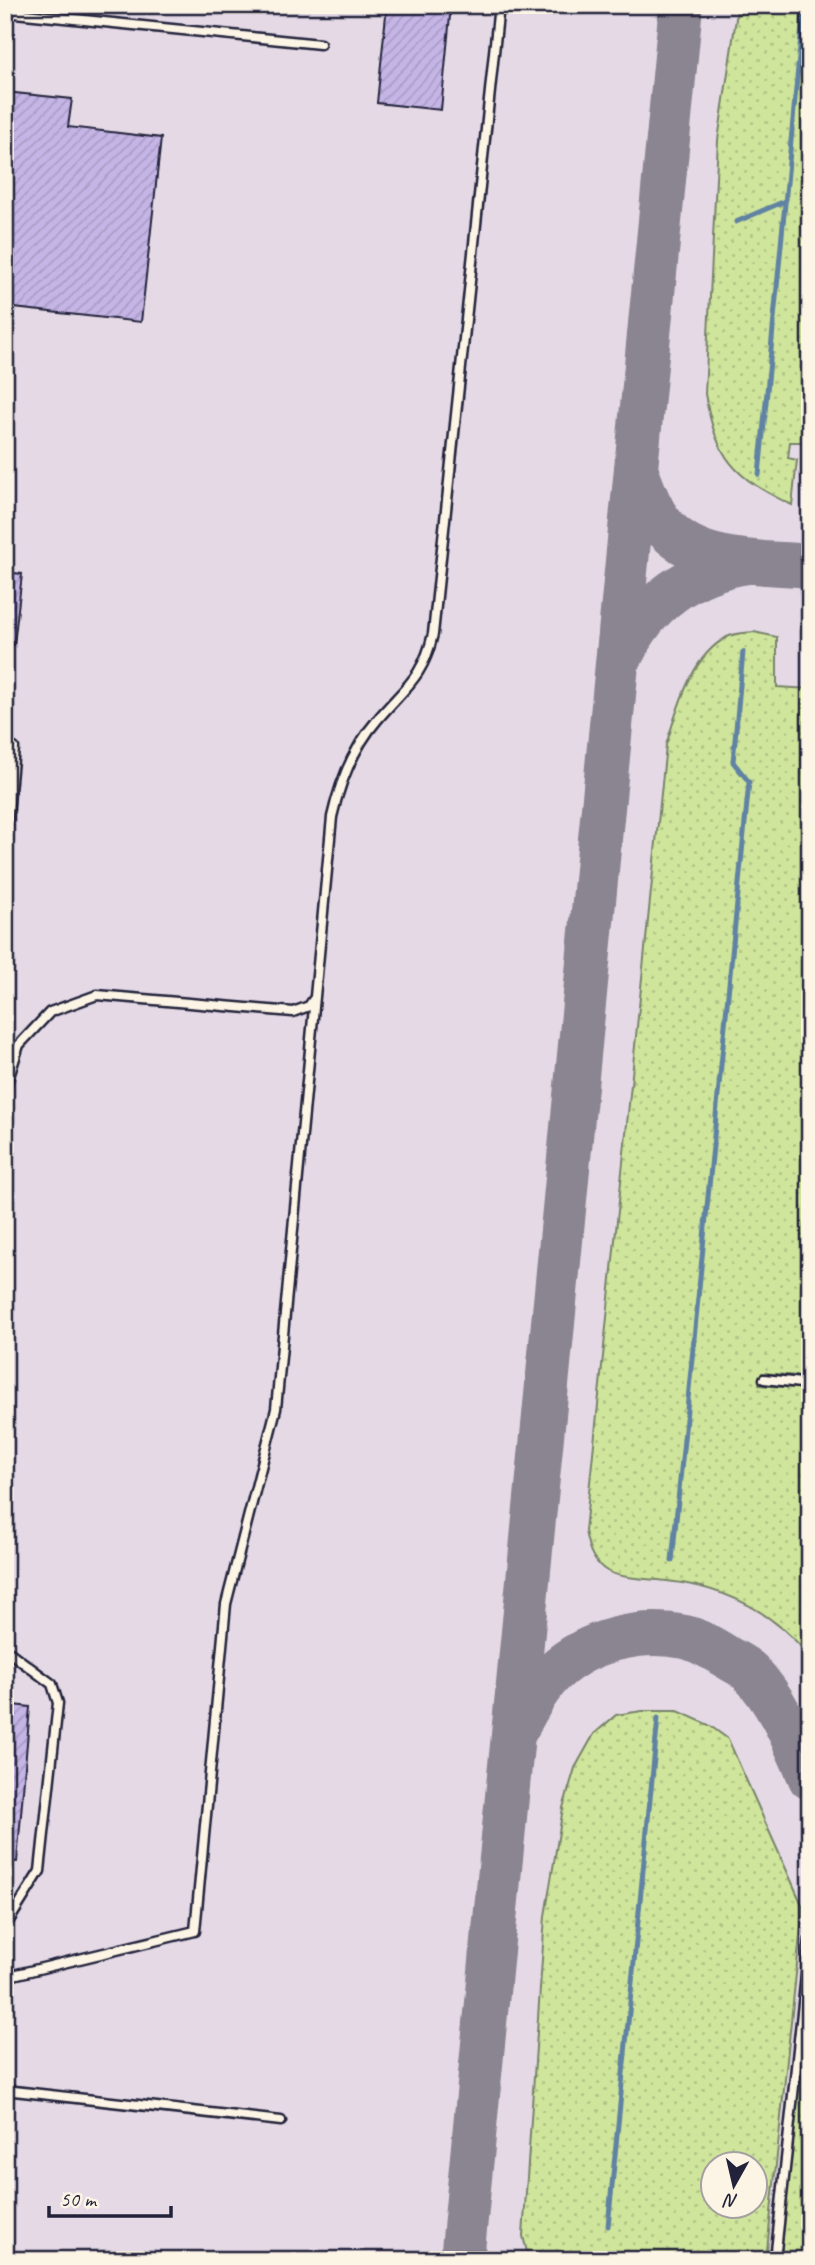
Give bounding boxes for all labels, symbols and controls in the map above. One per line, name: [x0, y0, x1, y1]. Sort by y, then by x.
north arrow: [700, 2150, 770, 2220]
scale bar: [49, 2174, 172, 2218]
text: 50 m: [60, 2186, 98, 2212]
text: N: [721, 2188, 739, 2214]

